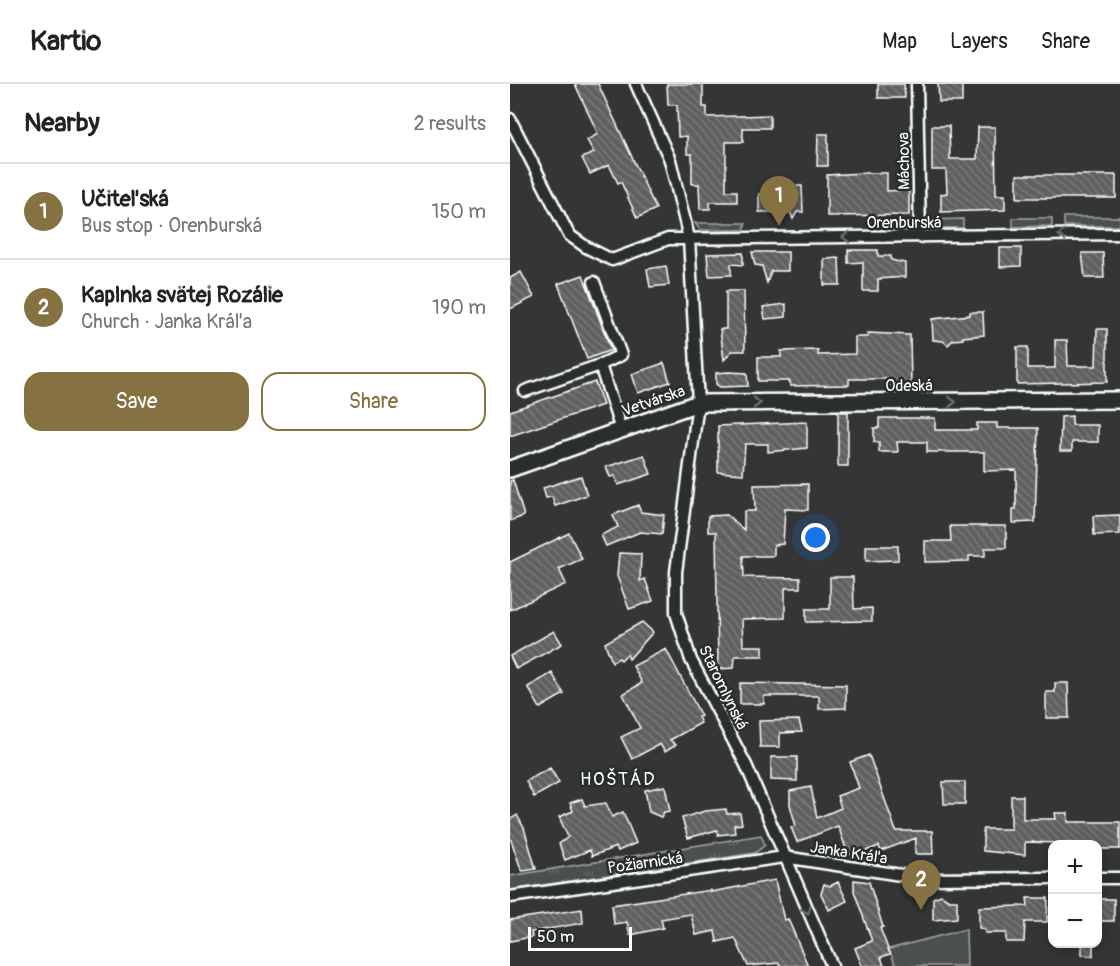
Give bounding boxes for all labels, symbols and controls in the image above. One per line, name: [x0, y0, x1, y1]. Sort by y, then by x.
text: Kartio: [30, 24, 101, 59]
text: Map: [882, 28, 917, 55]
text: Layers: [950, 28, 1008, 55]
text: Share: [1041, 28, 1090, 55]
text: Nearby: [24, 107, 100, 139]
text: 2 results: [414, 111, 486, 136]
street label: Máchova: [893, 132, 915, 190]
pin: 1: [760, 176, 798, 226]
text: Učiteľská: [81, 185, 169, 213]
text: 1: [40, 199, 47, 224]
text: 150 m: [432, 199, 486, 224]
text: Bus stop · Orenburská: [81, 213, 262, 238]
street label: Orenburská: [866, 213, 942, 233]
one-way arrow: [1057, 229, 1066, 241]
one-way arrow: [841, 231, 850, 243]
text: Kaplnka svätej Rozálie: [81, 281, 283, 309]
text: 2: [38, 295, 49, 320]
text: 190 m: [432, 295, 486, 320]
text: Church · Janka Kráľa: [81, 309, 252, 334]
button: Save: [24, 372, 249, 431]
button: Share: [261, 372, 486, 431]
street label: Odeská: [885, 376, 933, 396]
street label: Vetvárska: [619, 381, 688, 421]
one-way arrow: [947, 396, 956, 408]
one-way arrow: [752, 397, 761, 409]
your location: [801, 523, 830, 552]
street label: Staromlynská: [694, 642, 752, 733]
district label: HOŠTÁD: [580, 767, 656, 791]
street label: Janka Kráľa: [809, 837, 889, 869]
map controls: [1048, 840, 1102, 948]
button: +: [1048, 840, 1102, 894]
street label: Požiarnická: [606, 848, 684, 878]
pin: 2: [902, 860, 940, 910]
button: −: [1048, 894, 1102, 948]
one-way arrow: [800, 904, 812, 915]
scale bar: [528, 924, 632, 952]
text: 50 m: [537, 927, 574, 947]

